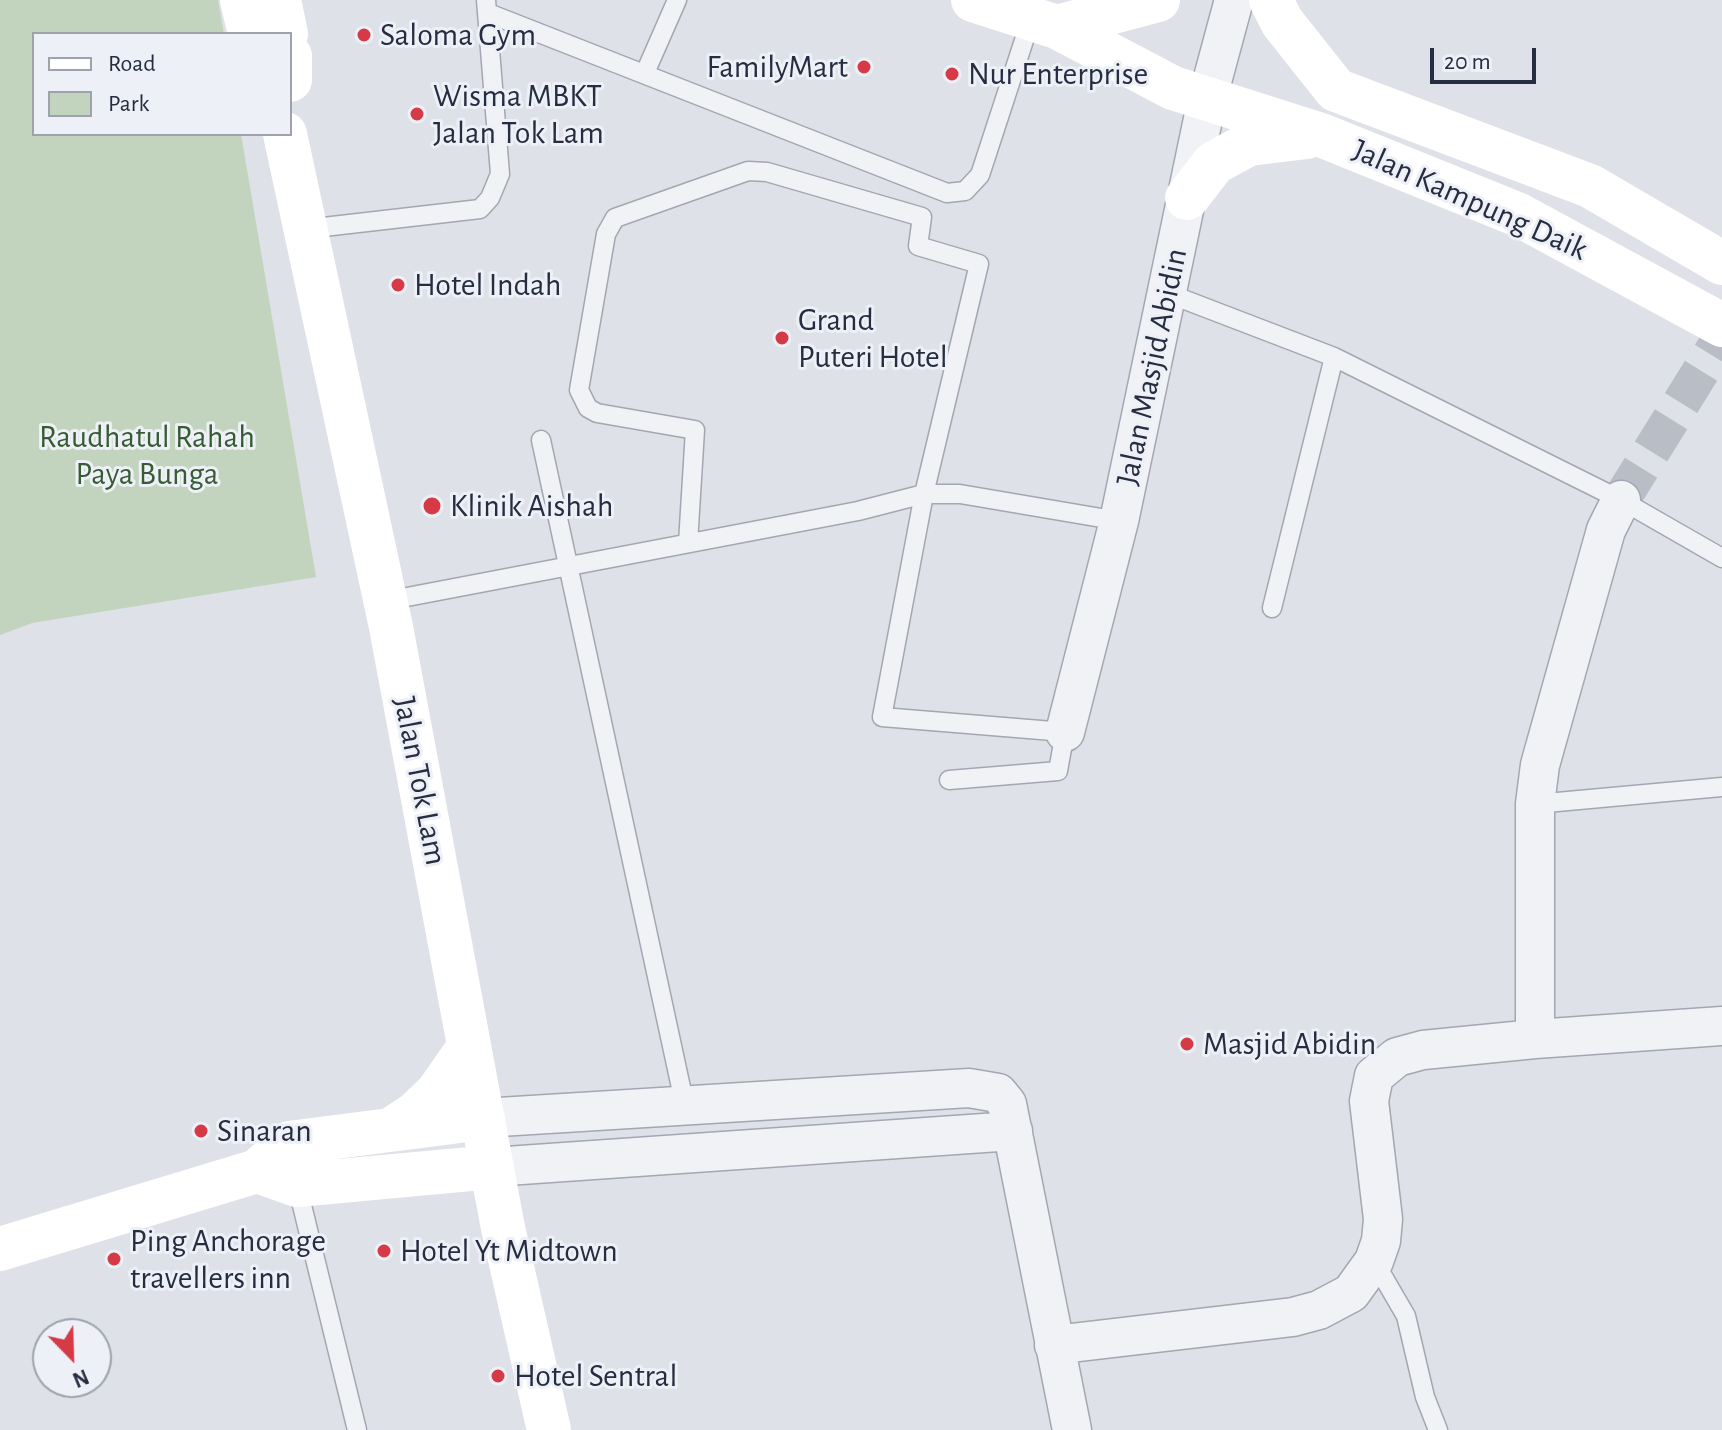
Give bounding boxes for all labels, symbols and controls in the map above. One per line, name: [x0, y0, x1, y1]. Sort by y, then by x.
place label: Saloma Gym: [380, 16, 536, 54]
marker: Saloma Gym: [355, 26, 373, 44]
legend: [32, 32, 292, 136]
scale bar: [1434, 32, 1540, 82]
place label: FamilyMart: [706, 48, 848, 86]
text: 20 m: [1444, 50, 1491, 74]
text: Road: [108, 52, 156, 76]
place label: Nur Enterprise: [968, 55, 1148, 93]
marker: FamilyMart: [855, 58, 873, 76]
marker: Nur Enterprise: [943, 65, 961, 83]
place label: Wisma MBKT Jalan Tok Lam: [433, 77, 604, 152]
text: Park: [108, 92, 149, 116]
marker: Wisma MBKT Jalan Tok Lam: [408, 105, 426, 123]
street label: Jalan Kampung Daik: [1347, 131, 1593, 269]
street label: Jalan Masjid Abidin: [1108, 245, 1196, 489]
place label: Hotel Indah: [414, 266, 561, 304]
marker: Hotel Indah: [389, 276, 407, 294]
place label: Grand Puteri Hotel: [798, 301, 948, 376]
marker: Grand Puteri Hotel: [773, 329, 791, 347]
park label: Raudhatul Rahah Paya Bunga: [39, 418, 255, 493]
place label: Klinik Aishah: [450, 487, 613, 525]
marker: Klinik Aishah: [421, 495, 443, 517]
street label: Jalan Tok Lam: [385, 694, 455, 868]
place label: Masjid Abidin: [1203, 1025, 1376, 1063]
marker: Masjid Abidin: [1178, 1035, 1196, 1053]
place label: Sinaran: [217, 1112, 312, 1150]
marker: Sinaran: [192, 1122, 210, 1140]
place label: Ping Anchorage travellers inn: [130, 1222, 326, 1297]
place label: Hotel Yt Midtown: [400, 1232, 618, 1270]
marker: Hotel Yt Midtown: [375, 1242, 393, 1260]
marker: Ping Anchorage travellers inn: [105, 1250, 123, 1268]
north arrow: [32, 1318, 112, 1398]
place label: Hotel Sentral: [514, 1357, 677, 1395]
text: N: [69, 1365, 92, 1391]
marker: Hotel Sentral: [489, 1367, 507, 1385]

